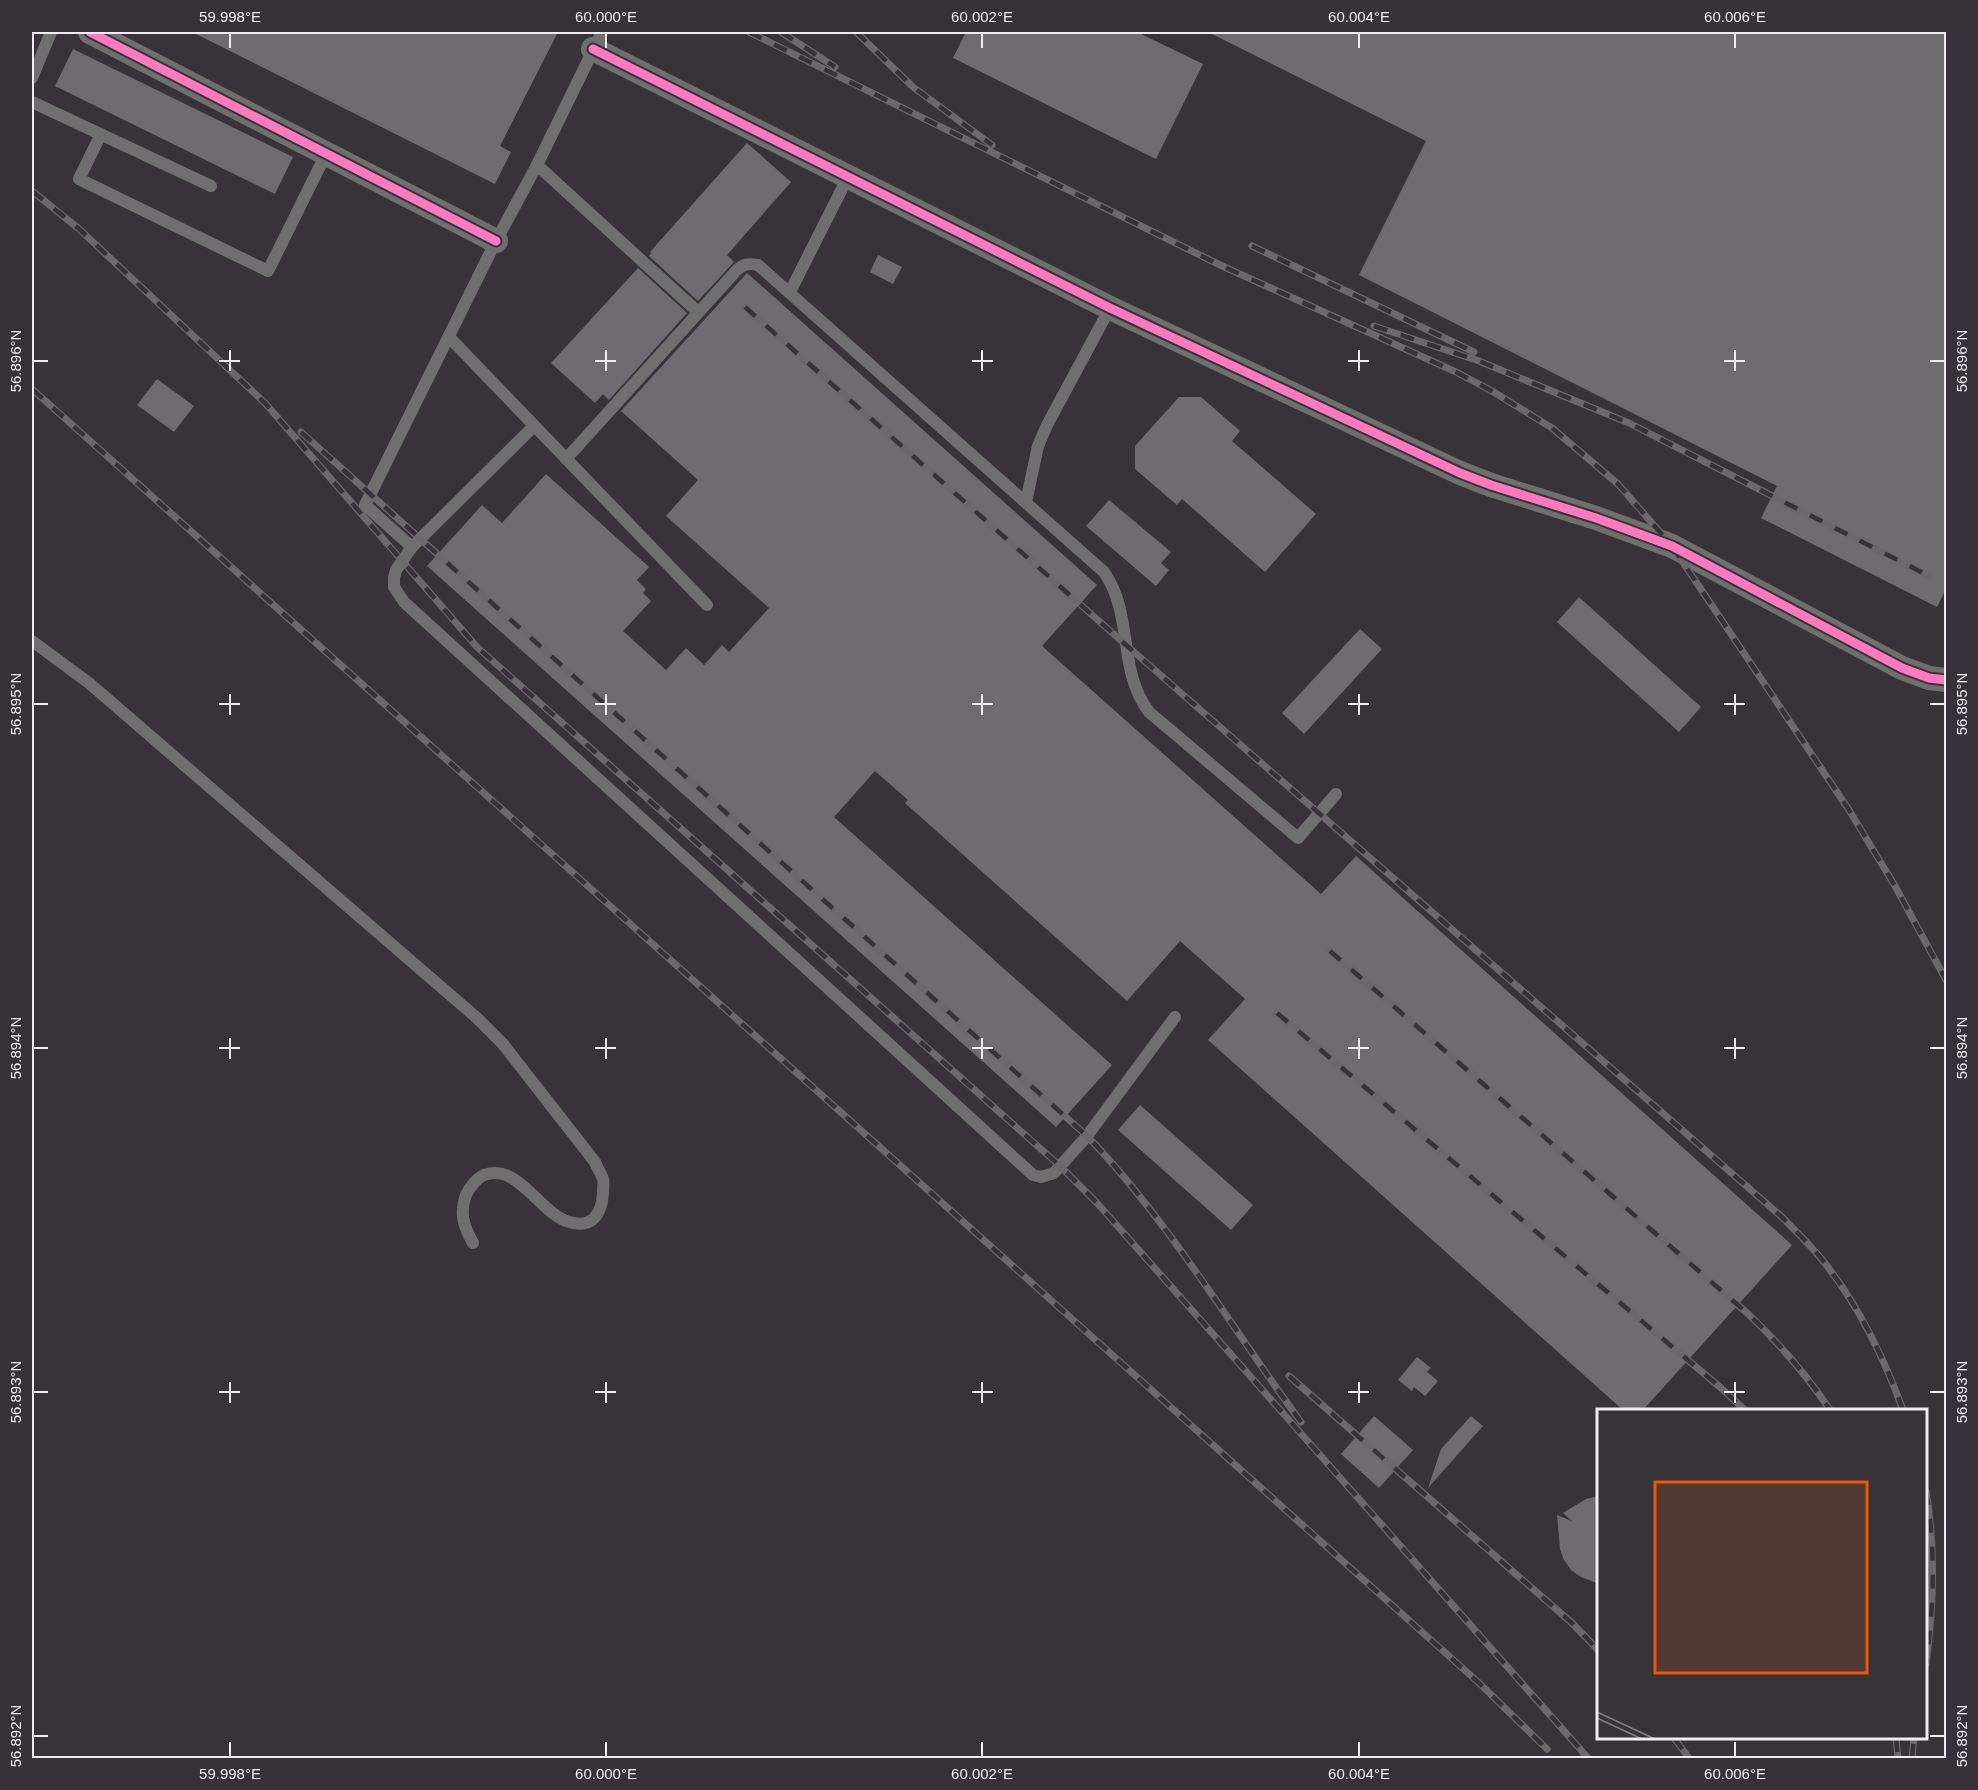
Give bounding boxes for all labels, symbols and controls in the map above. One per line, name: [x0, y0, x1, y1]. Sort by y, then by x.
text: 59.998°E: [199, 8, 261, 25]
text: 60.000°E: [575, 8, 637, 25]
text: 60.002°E: [951, 8, 1013, 25]
text: 60.004°E: [1328, 8, 1390, 25]
text: 60.006°E: [1704, 8, 1766, 25]
text: 56.896°N: [7, 330, 24, 392]
text: 56.896°N: [1953, 330, 1970, 392]
text: 56.895°N: [7, 673, 24, 735]
text: 56.895°N: [1953, 673, 1970, 735]
text: 56.894°N: [7, 1017, 24, 1079]
text: 56.894°N: [1953, 1017, 1970, 1079]
text: 56.893°N: [7, 1361, 24, 1423]
text: 56.893°N: [1953, 1361, 1970, 1423]
inset map: [1597, 1409, 1927, 1739]
text: 56.892°N: [7, 1705, 24, 1767]
text: 56.892°N: [1953, 1705, 1970, 1767]
text: 59.998°E: [199, 1765, 261, 1782]
text: 60.000°E: [575, 1765, 637, 1782]
text: 60.002°E: [951, 1765, 1013, 1782]
text: 60.004°E: [1328, 1765, 1390, 1782]
text: 60.006°E: [1704, 1765, 1766, 1782]

